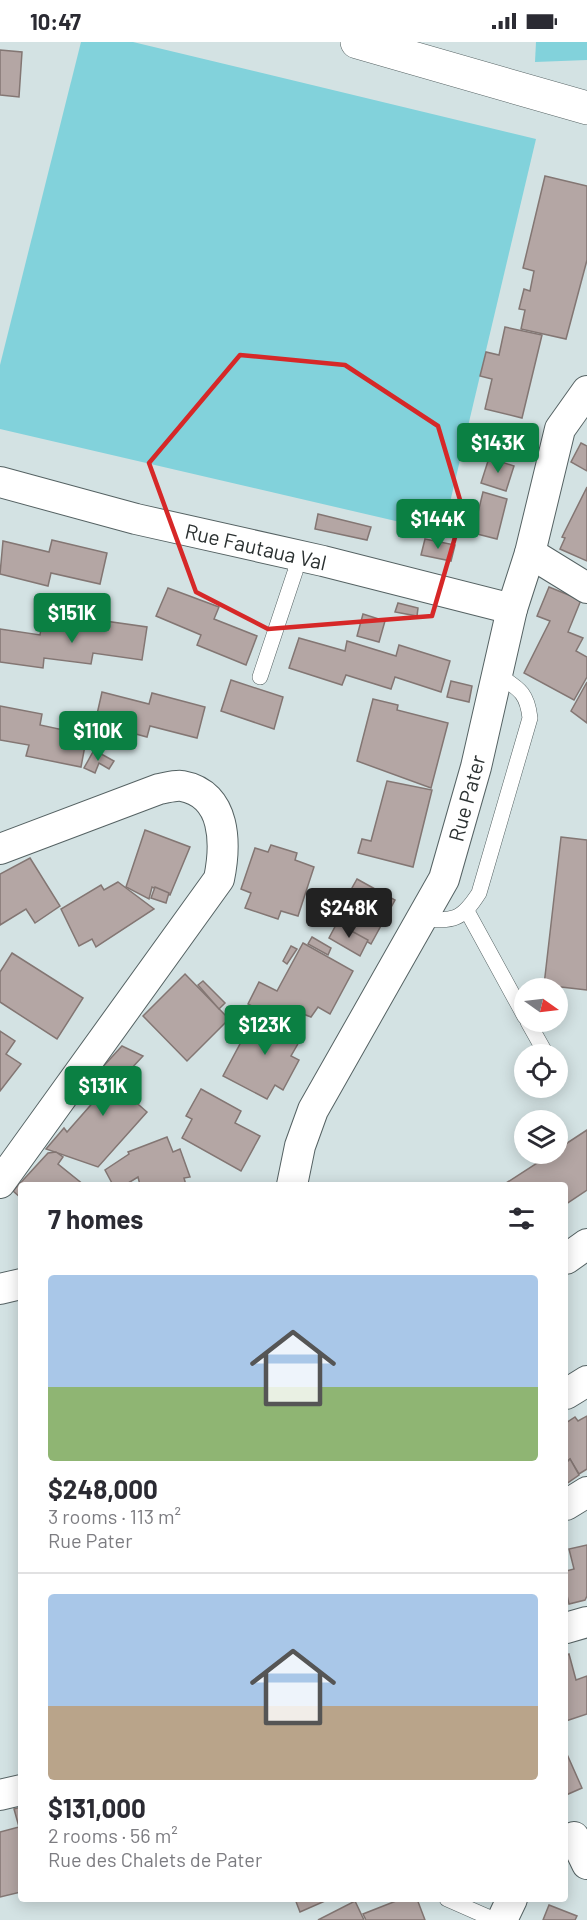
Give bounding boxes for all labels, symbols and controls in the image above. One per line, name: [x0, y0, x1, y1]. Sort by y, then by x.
text: 10:47: [30, 8, 81, 34]
pin: $143K: [456, 423, 540, 474]
text: $143K: [471, 430, 525, 454]
pin: $144K: [396, 499, 480, 550]
text: $144K: [410, 506, 466, 530]
street label: Rue Fautaua Val: [183, 518, 329, 574]
pin: $151K: [30, 593, 114, 644]
text: $151K: [48, 600, 96, 624]
pin: $110K: [56, 711, 140, 762]
text: $110K: [73, 718, 123, 742]
street label: Rue Pater: [442, 752, 490, 844]
pin: $248K: [307, 888, 391, 939]
text: $248K: [320, 895, 378, 919]
north arrow: [514, 978, 568, 1032]
map controls: [514, 978, 568, 1164]
pin: $123K: [223, 1005, 307, 1056]
text: $123K: [239, 1012, 291, 1036]
button: locate: [514, 1044, 568, 1098]
pin: $131K: [61, 1066, 145, 1117]
text: $131K: [79, 1073, 127, 1097]
button: layers: [514, 1110, 568, 1164]
icon: filters: [505, 1202, 538, 1235]
text: 7 homes: [48, 1203, 143, 1234]
icon: home: [239, 1314, 347, 1422]
text: $248,000: [48, 1473, 158, 1504]
text: 3 rooms · 113 m²: [48, 1504, 181, 1528]
text: Rue Pater: [48, 1528, 132, 1552]
icon: home: [239, 1633, 347, 1741]
text: $131,000: [48, 1792, 146, 1823]
text: 2 rooms · 56 m²: [48, 1823, 178, 1847]
text: Rue des Chalets de Pater: [48, 1847, 262, 1871]

